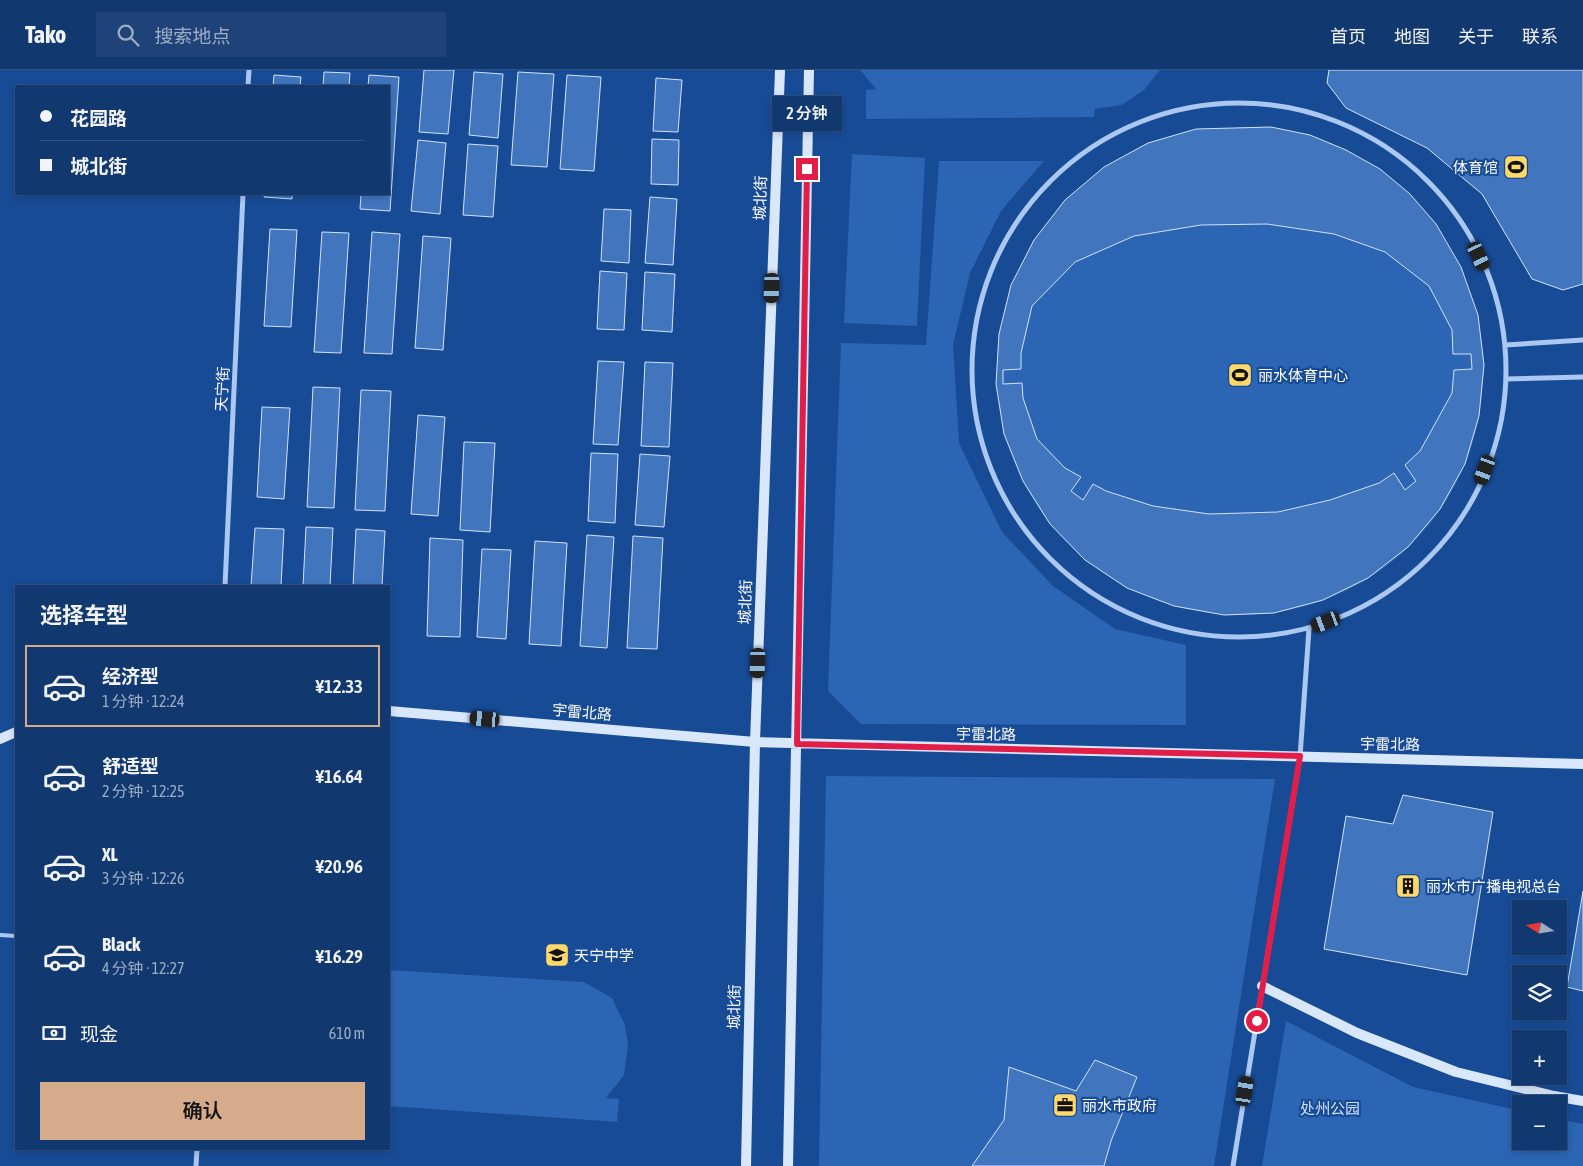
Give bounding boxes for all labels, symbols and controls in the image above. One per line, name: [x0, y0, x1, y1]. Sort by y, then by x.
search box: [96, 12, 446, 57]
text: Tako: [25, 21, 66, 48]
icon: search: [114, 21, 142, 49]
text: 搜索地点: [154, 25, 230, 47]
text: 首页: [1330, 26, 1366, 47]
text: 地图: [1394, 26, 1430, 47]
text: 关于: [1458, 26, 1494, 47]
text: 联系: [1522, 26, 1558, 47]
callout: 2 分钟: [772, 97, 842, 132]
text: 2 分钟: [786, 104, 828, 122]
text: 花园路: [70, 107, 127, 129]
sports icon: 体育馆: [1503, 154, 1529, 180]
text: 城北街: [70, 155, 127, 177]
route end: [796, 158, 818, 180]
place label: 体育馆: [1453, 159, 1498, 176]
street label: 城北街: [751, 175, 769, 221]
car: [1465, 239, 1492, 273]
car: [763, 273, 780, 303]
sports icon: 丽水体育中心: [1227, 362, 1253, 388]
street label: 天宁街: [212, 366, 232, 412]
place label: 丽水体育中心: [1258, 367, 1348, 384]
car: [1472, 453, 1497, 487]
street label: 城北街: [736, 579, 754, 625]
text: 选择车型: [40, 602, 128, 628]
car: [1309, 610, 1342, 634]
car: [749, 648, 766, 678]
icon: car: [42, 664, 87, 709]
text: 经济型: [102, 665, 159, 687]
text: ¥12.33: [315, 675, 363, 697]
text: 1 分钟 · 12:24: [102, 692, 184, 710]
street label: 宇雷北路: [551, 701, 613, 723]
car: [469, 710, 500, 728]
street label: 宇雷北路: [956, 725, 1016, 743]
street label: 宇雷北路: [1360, 735, 1420, 753]
icon: car: [42, 754, 87, 799]
text: 舒适型: [102, 755, 159, 777]
text: ¥16.64: [315, 765, 363, 787]
text: 2 分钟 · 12:25: [102, 782, 184, 800]
text: XL: [102, 843, 118, 865]
icon: car: [42, 844, 87, 889]
text: ¥20.96: [315, 855, 363, 877]
text: 3 分钟 · 12:26: [102, 869, 184, 887]
building icon: 丽水市广播电视总台: [1395, 873, 1421, 899]
place label: 丽水市广播电视总台: [1426, 878, 1561, 895]
north arrow: [1512, 900, 1568, 955]
map controls: [1512, 900, 1567, 1150]
text: Black: [102, 933, 140, 955]
icon: car: [42, 934, 87, 979]
school or university icon: 天宁中学: [544, 942, 570, 968]
text: ¥16.29: [315, 945, 363, 967]
place label: 天宁中学: [574, 947, 634, 964]
text: 4 分钟 · 12:27: [102, 959, 184, 977]
button: layers: [1512, 965, 1567, 1020]
street label: 城北街: [725, 984, 743, 1030]
route start: [1246, 1010, 1268, 1032]
icon: cash: [40, 1019, 68, 1047]
text: 现金: [80, 1023, 118, 1045]
text: 610 m: [329, 1024, 365, 1042]
button: +: [1512, 1030, 1567, 1085]
car: [1235, 1075, 1254, 1107]
button: 确认: [40, 1082, 365, 1140]
office icon: 丽水市政府: [1052, 1092, 1078, 1118]
button: −: [1512, 1095, 1567, 1150]
place label: 丽水市政府: [1082, 1097, 1157, 1114]
park label: 处州公园: [1300, 1100, 1360, 1117]

